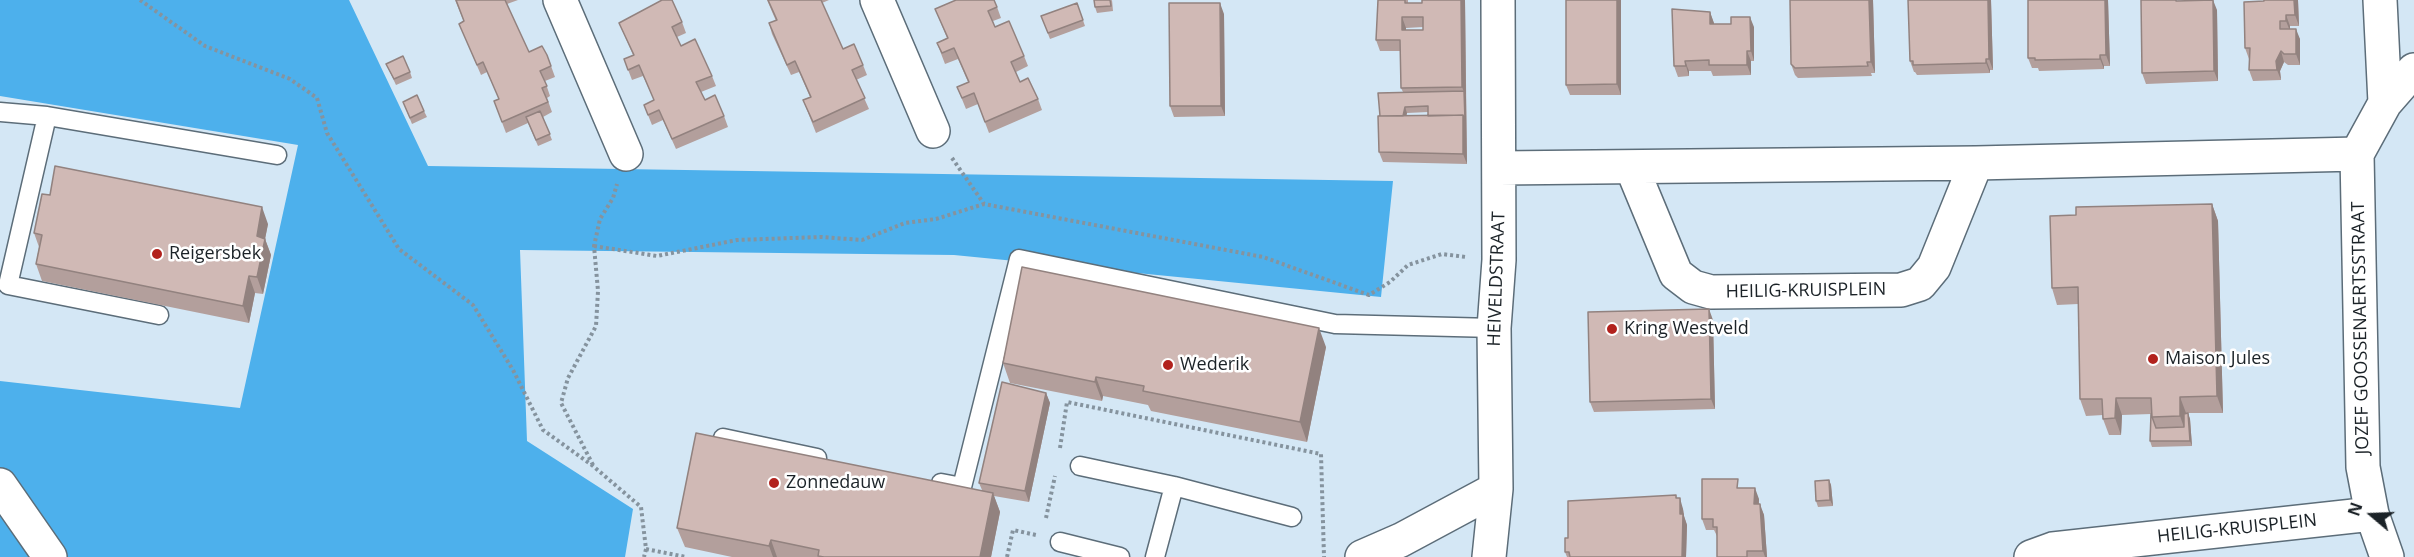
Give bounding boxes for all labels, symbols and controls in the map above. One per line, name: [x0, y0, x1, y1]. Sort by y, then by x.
street label: JOZEF GOOSSENAERTSSTRAAT: [2348, 201, 2374, 455]
street label: HEIVELDSTRAAT: [1484, 211, 1510, 347]
place label: Reigersbek: [169, 243, 261, 265]
marker: Reigersbek: [150, 247, 164, 261]
street label: HEILIG-KRUISPLEIN: [1726, 279, 1886, 303]
place label: Kring Westveld: [1624, 318, 1749, 340]
marker: Kring Westveld: [1605, 322, 1619, 336]
place label: Maison Jules: [2165, 348, 2270, 370]
marker: Maison Jules: [2146, 352, 2160, 366]
place label: Wederik: [1180, 354, 1249, 376]
marker: Wederik: [1161, 358, 1175, 372]
place label: Zonnedauw: [786, 472, 885, 494]
marker: Zonnedauw: [767, 476, 781, 490]
north arrow: [2342, 485, 2402, 545]
text: N: [2342, 499, 2367, 519]
street label: HEILIG-KRUISPLEIN: [2156, 510, 2318, 548]

